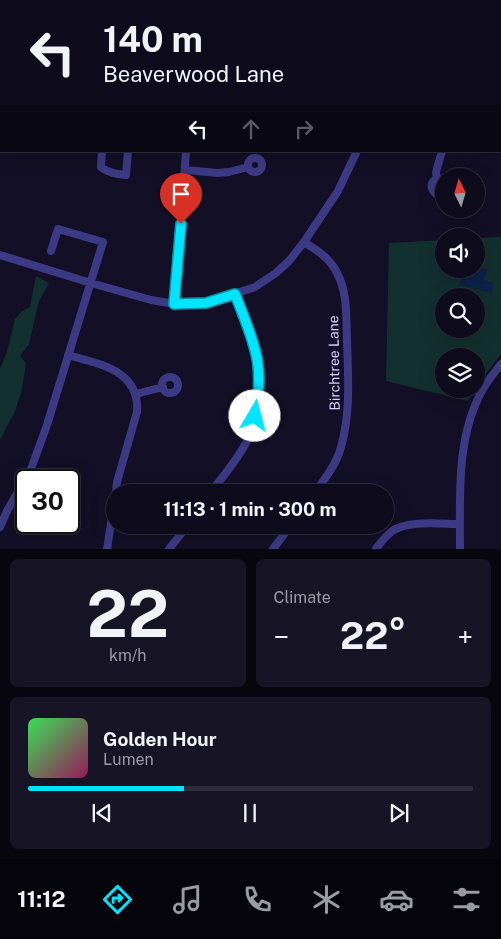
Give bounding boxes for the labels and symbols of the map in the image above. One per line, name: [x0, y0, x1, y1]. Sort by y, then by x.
north arrow: [435, 168, 485, 218]
pin: [160, 173, 202, 224]
street label: Birchtree Lane: [325, 315, 343, 411]
position arrow: [228, 389, 280, 441]
speed limit sign: 30: [15, 469, 80, 534]

